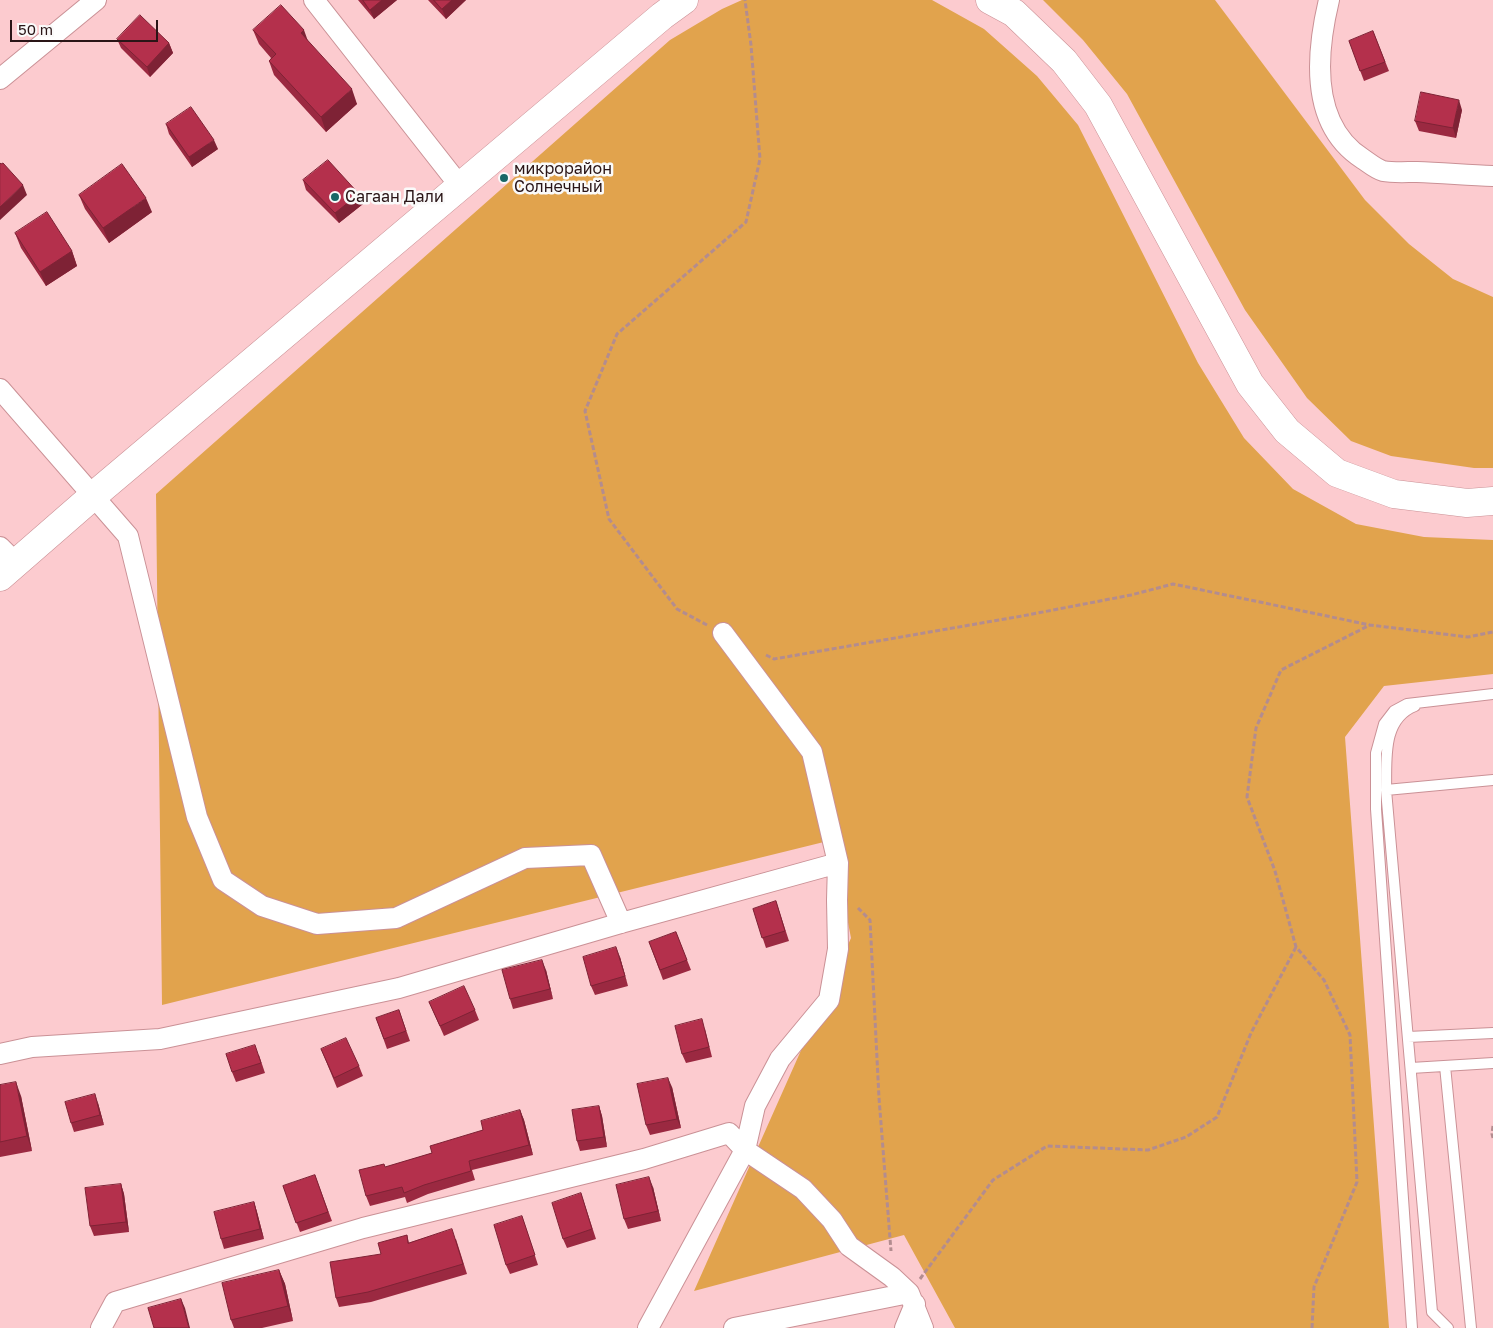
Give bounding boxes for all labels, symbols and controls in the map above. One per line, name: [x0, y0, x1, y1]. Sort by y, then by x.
scale bar: [12, 10, 160, 42]
text: 50 m: [18, 20, 53, 38]
place label: микрорайон Солнечный: [514, 159, 612, 197]
marker: микрорайон Солнечный: [498, 172, 510, 184]
place label: Сагаан Дали: [345, 187, 444, 207]
marker: Сагаан Дали: [329, 191, 341, 203]

